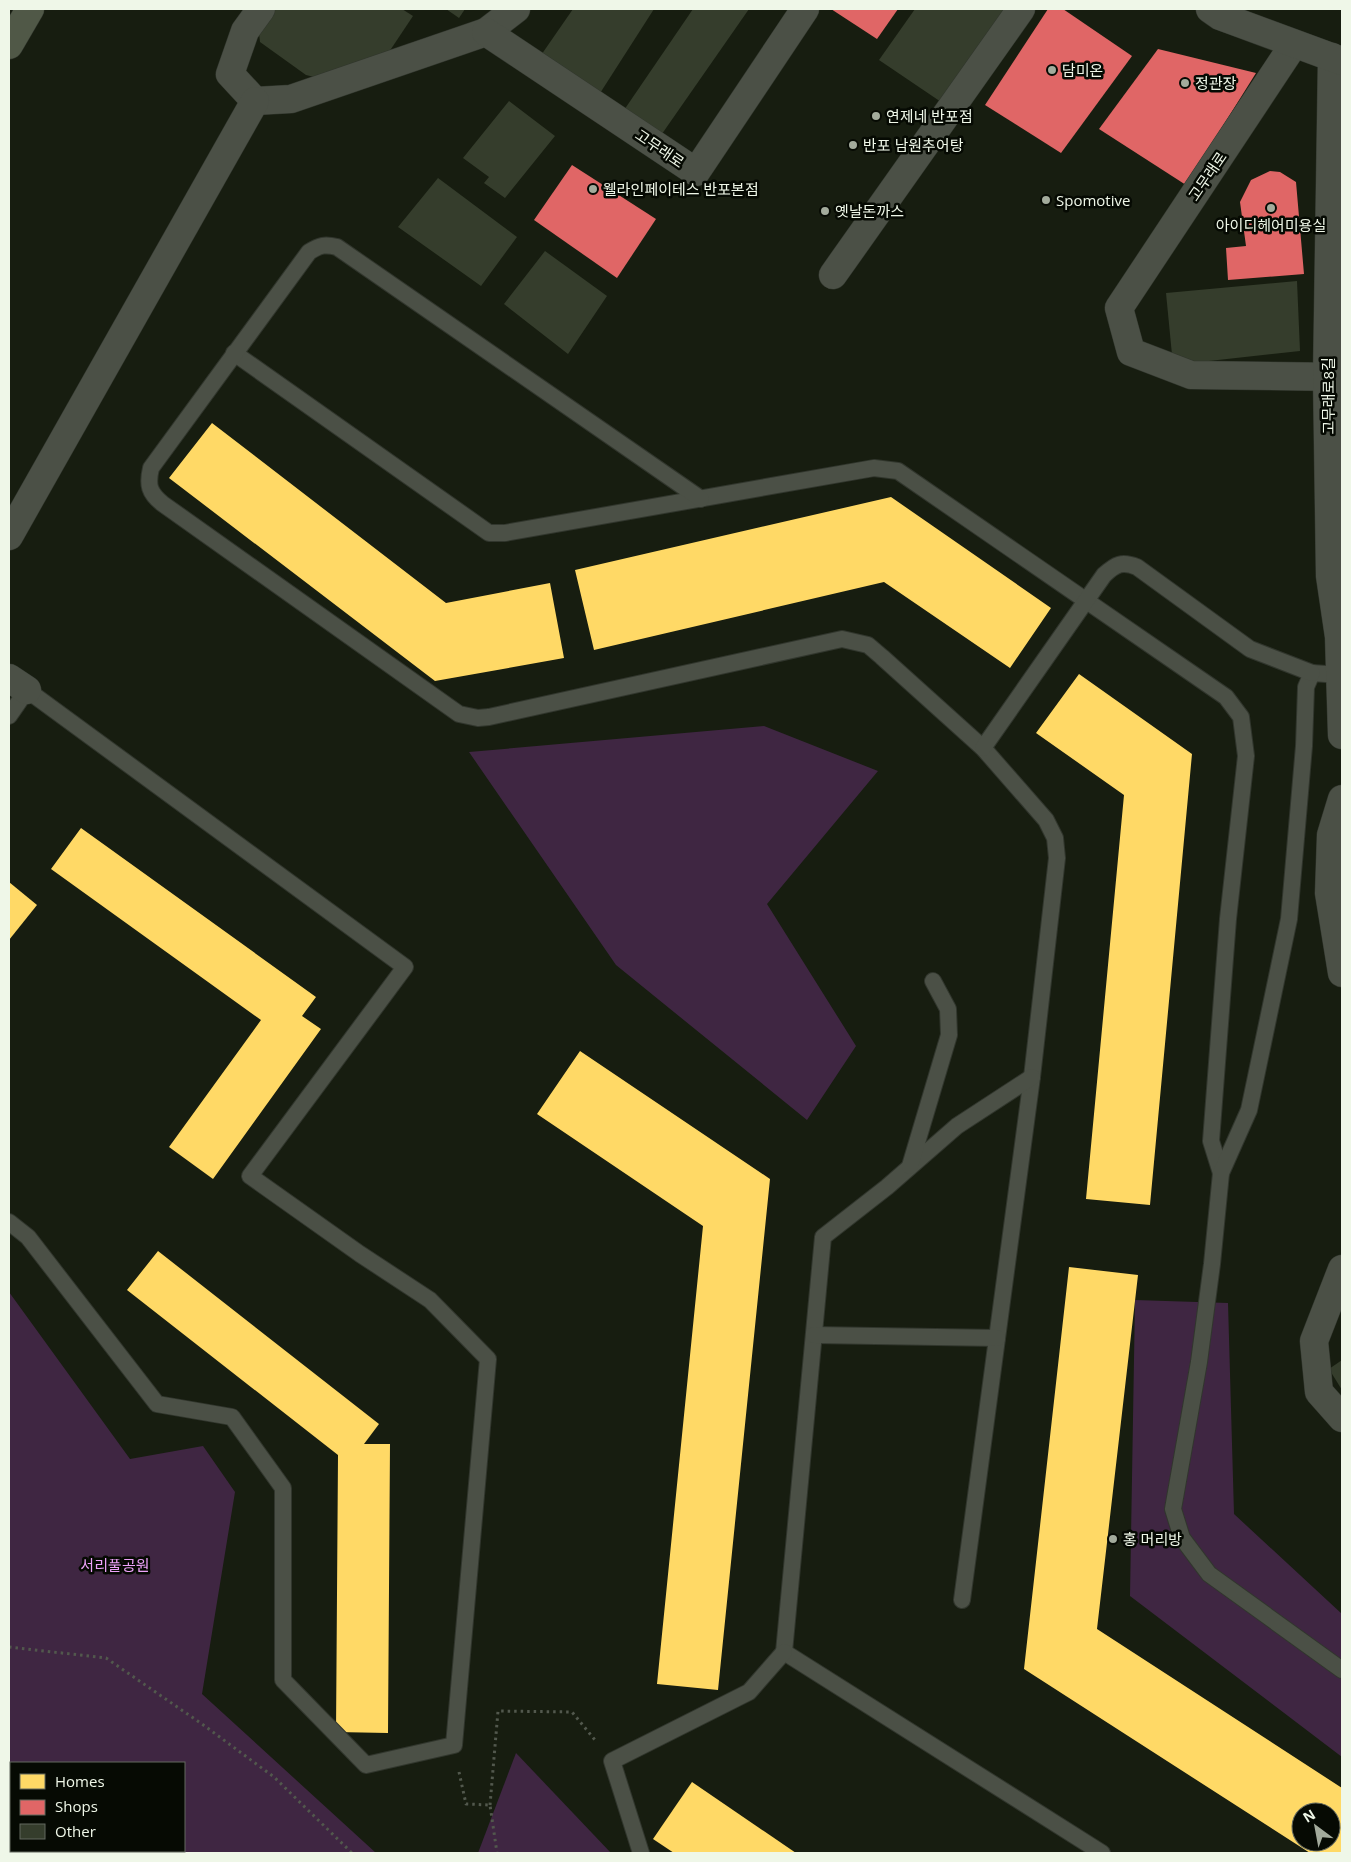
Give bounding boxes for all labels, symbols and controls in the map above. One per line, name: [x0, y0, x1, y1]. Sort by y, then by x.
place label: 담미온: [1062, 60, 1103, 80]
marker: 담미온: [1046, 64, 1058, 76]
place label: 정관장: [1195, 73, 1237, 93]
marker: 정관장: [1179, 77, 1191, 89]
place label: 연제네 반포점: [886, 106, 973, 126]
marker: 연제네 반포점: [870, 110, 882, 122]
street label: 고무래로: [632, 124, 688, 172]
place label: 반포 남원추어탕: [863, 135, 964, 155]
marker: 반포 남원추어탕: [847, 139, 859, 151]
street label: 고무래로: [1183, 148, 1231, 204]
place label: 웰라인페이테스 반포본점: [603, 179, 759, 199]
marker: 웰라인페이테스 반포본점: [587, 183, 599, 195]
place label: Spomotive: [1056, 190, 1130, 210]
marker: Spomotive: [1040, 194, 1052, 206]
place label: 옛날돈까스: [835, 201, 904, 221]
marker: 아이디헤어미용실: [1265, 202, 1277, 214]
marker: 옛날돈까스: [819, 205, 831, 217]
place label: 아이디헤어미용실: [1216, 215, 1326, 235]
street label: 고무래로8길: [1318, 357, 1338, 435]
place label: 홍 머리방: [1123, 1529, 1182, 1549]
marker: 홍 머리방: [1107, 1533, 1119, 1545]
park label: 서리풀공원: [80, 1555, 150, 1575]
legend: [10, 1762, 185, 1852]
text: Homes: [55, 1771, 105, 1791]
text: Shops: [55, 1796, 98, 1816]
north arrow: [1291, 1802, 1341, 1852]
text: N: [1299, 1804, 1319, 1827]
text: Other: [55, 1821, 96, 1841]

